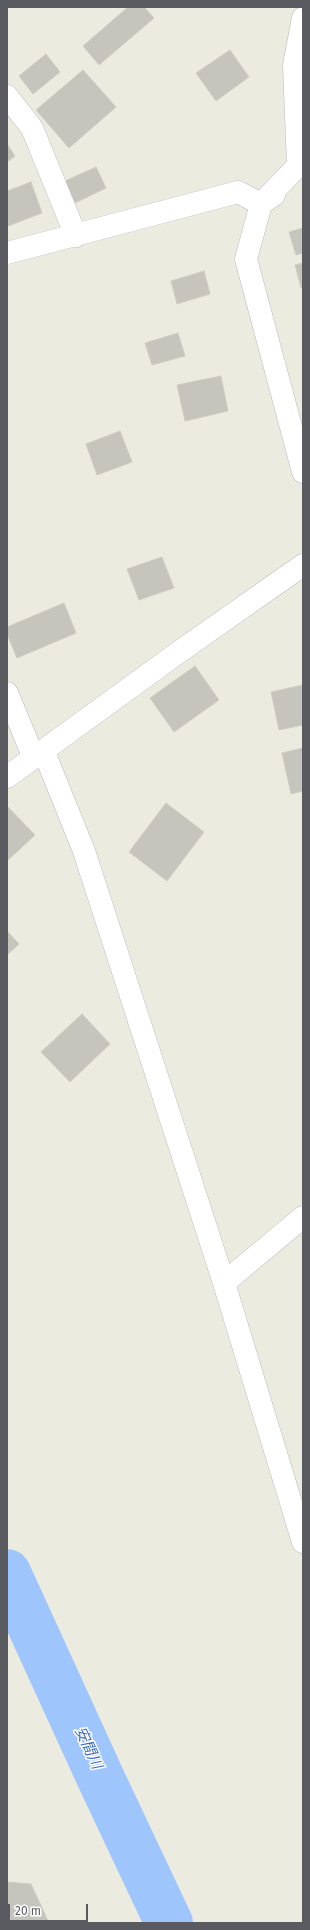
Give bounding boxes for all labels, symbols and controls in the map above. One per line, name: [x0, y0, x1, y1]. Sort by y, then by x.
water label: 安間川: [70, 1724, 106, 1772]
scale bar: [10, 1896, 90, 1922]
text: 20 m: [15, 1904, 41, 1918]

